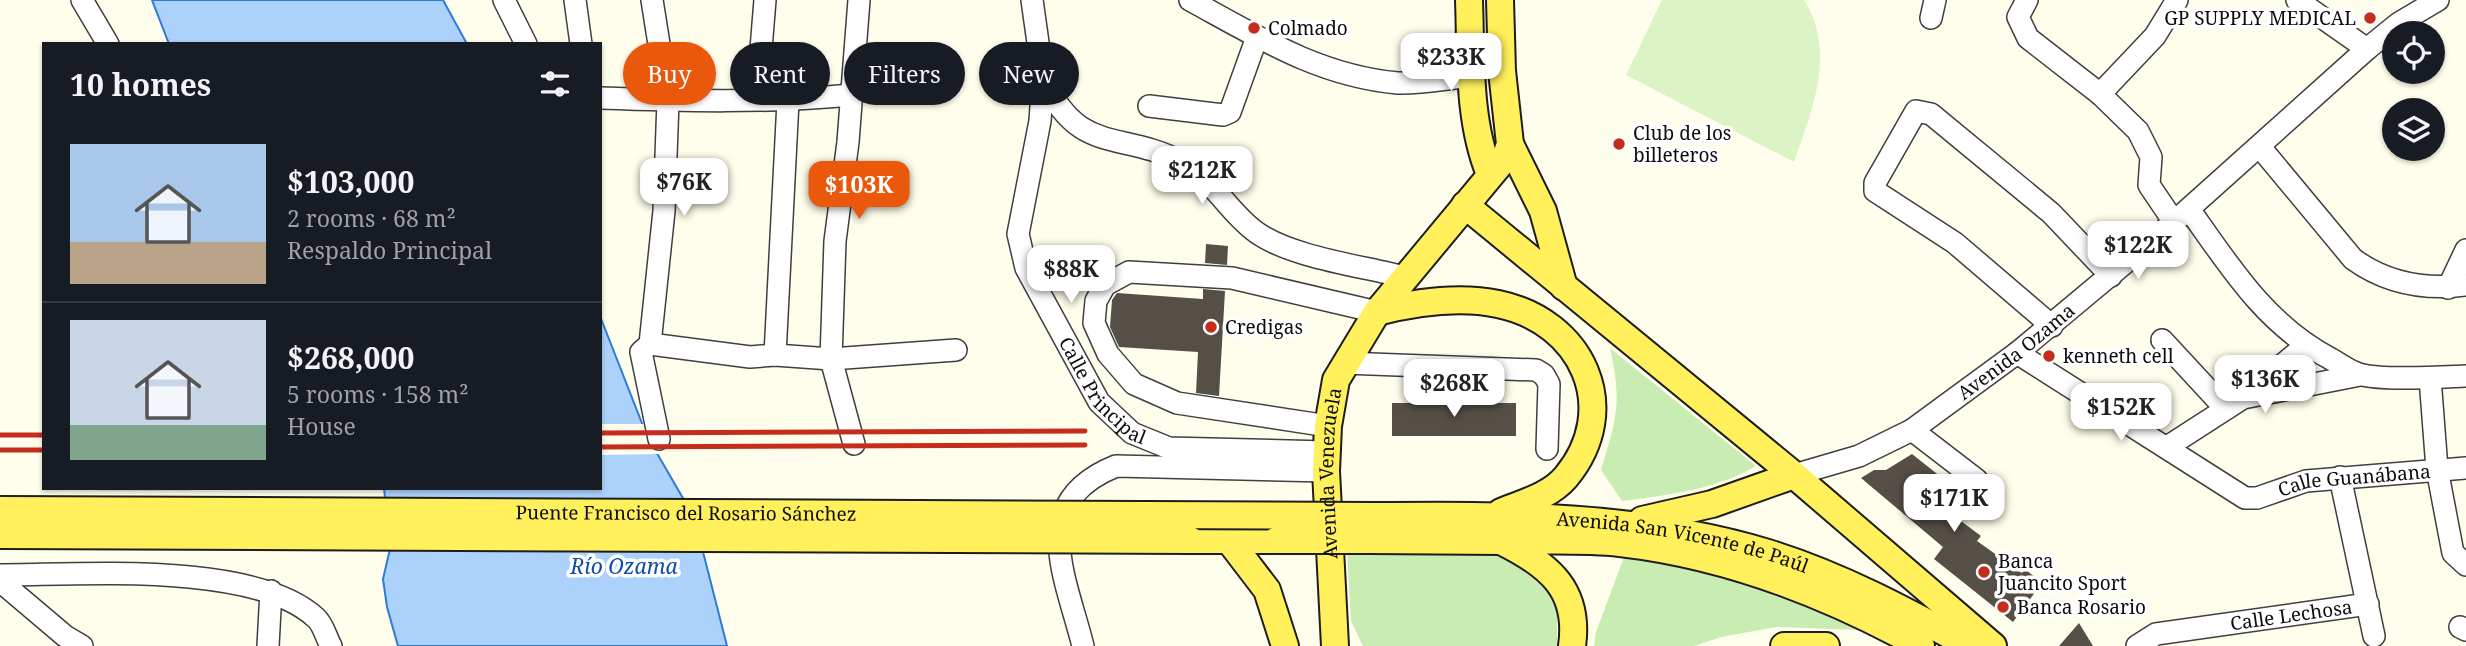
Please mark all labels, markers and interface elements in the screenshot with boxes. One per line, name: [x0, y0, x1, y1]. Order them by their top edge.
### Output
place label: GP SUPPLY MEDICAL: [2164, 5, 2356, 31]
marker: GP SUPPLY MEDICAL: [2362, 10, 2378, 26]
place label: Colmado: [1268, 15, 1348, 41]
marker: Colmado: [1246, 20, 1262, 36]
map controls: [2382, 21, 2445, 161]
button: locate: [2382, 21, 2445, 84]
pin: $233K: [1402, 34, 1500, 93]
text: $233K: [1417, 40, 1485, 72]
chip: Buy: [623, 42, 716, 105]
chip: Rent: [730, 42, 830, 105]
chip: Filters: [844, 42, 965, 105]
chip: New: [979, 42, 1079, 105]
text: 10 homes: [70, 64, 211, 105]
icon: filters: [536, 65, 574, 103]
button: layers: [2382, 98, 2445, 161]
place label: Club de los billeteros: [1633, 120, 1731, 168]
marker: Club de los billeteros: [1611, 136, 1627, 152]
pin: $212K: [1153, 146, 1251, 206]
text: $212K: [1168, 153, 1236, 185]
pin: $76K: [643, 158, 725, 218]
text: $103,000: [287, 161, 414, 202]
pin: $103K: [810, 162, 908, 221]
text: $76K: [656, 165, 712, 197]
text: $103K: [825, 168, 893, 200]
icon: home: [126, 172, 210, 256]
text: 2 rooms · 68 m²: [287, 202, 456, 234]
pin: $122K: [2089, 222, 2187, 281]
text: $122K: [2104, 228, 2172, 260]
text: Respaldo Principal: [287, 234, 492, 266]
pin: $88K: [1030, 246, 1112, 305]
text: $88K: [1043, 252, 1099, 284]
street label: Avenida Ozama: [1952, 297, 2080, 406]
place label: Credigas: [1225, 314, 1303, 340]
marker: Credigas: [1203, 319, 1219, 335]
street label: Calle Principal: [1053, 332, 1150, 450]
text: $268,000: [287, 337, 414, 378]
place label: kenneth cell: [2063, 343, 2174, 369]
icon: home: [126, 348, 210, 432]
marker: kenneth cell: [2041, 348, 2057, 364]
pin: $136K: [2216, 356, 2314, 415]
pin: $268K: [1405, 360, 1503, 419]
text: $136K: [2231, 362, 2299, 394]
text: $268K: [1420, 366, 1488, 398]
text: 5 rooms · 158 m²: [287, 378, 469, 410]
pin: $152K: [2072, 384, 2170, 443]
street label: Avenida Venezuela: [1313, 386, 1347, 560]
text: $152K: [2087, 390, 2155, 422]
text: House: [287, 410, 356, 442]
street label: Calle Guanábana: [2274, 458, 2432, 503]
pin: $171K: [1905, 475, 2003, 534]
text: $171K: [1920, 481, 1988, 513]
street label: Puente Francisco del Rosario Sánchez: [515, 499, 857, 527]
street label: Avenida San Vicente de Paúl: [1556, 506, 1812, 579]
place label: Banca Juancito Sport: [1997, 548, 2127, 596]
water label: Río Ozama: [569, 552, 678, 580]
marker: Banca Juancito Sport: [1976, 564, 1992, 580]
street label: Calle Lechosa: [2228, 593, 2354, 636]
place label: Banca Rosario: [2017, 594, 2146, 620]
marker: Banca Rosario: [1995, 599, 2011, 615]

